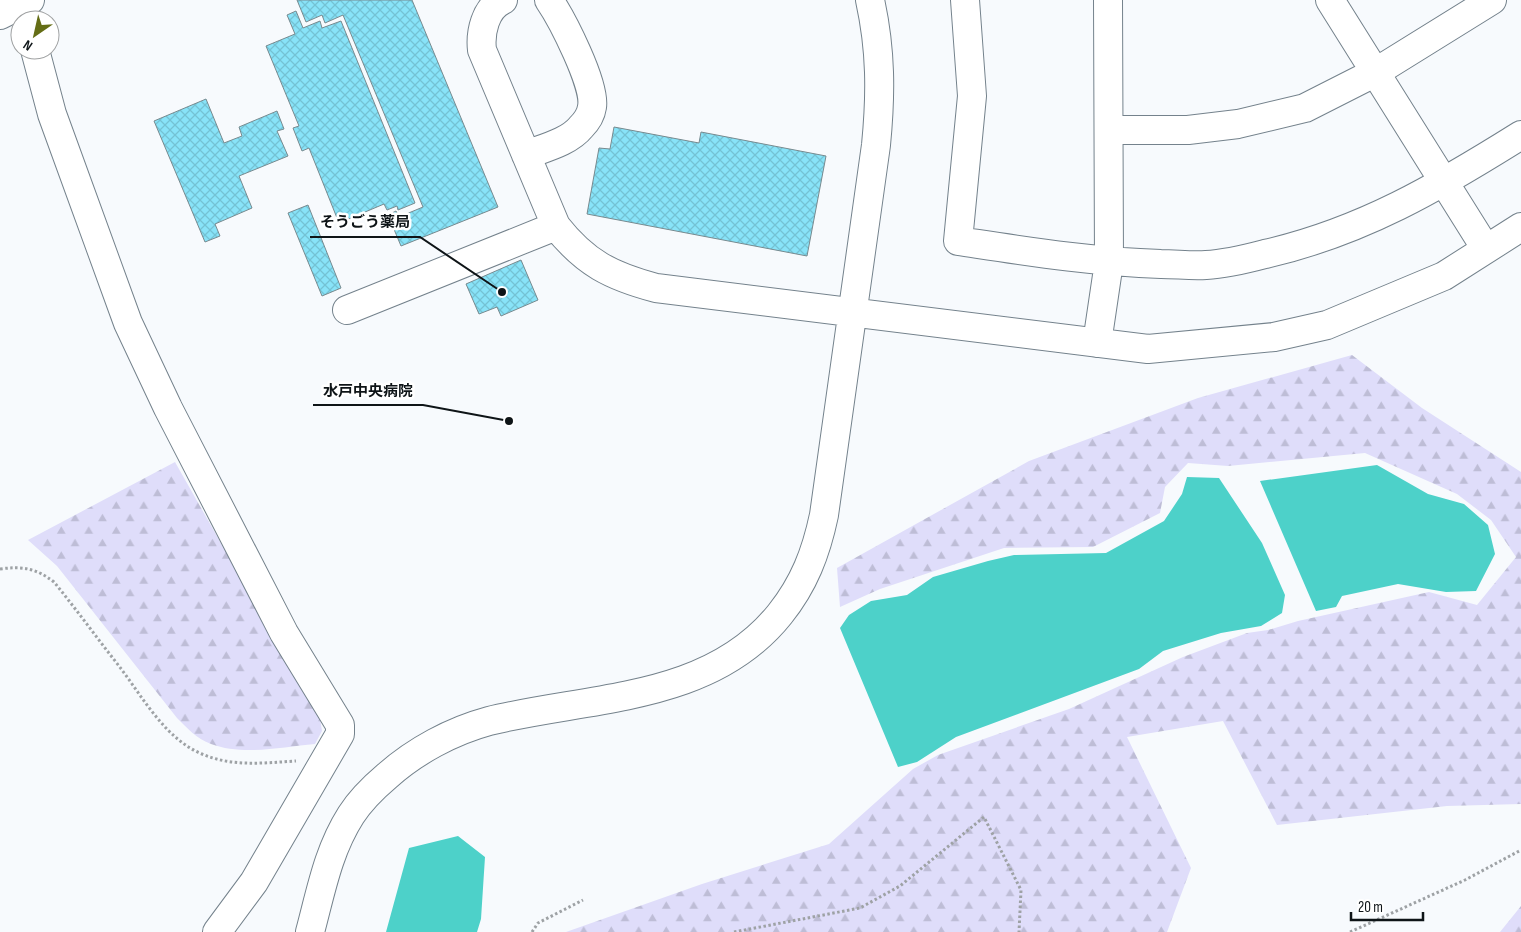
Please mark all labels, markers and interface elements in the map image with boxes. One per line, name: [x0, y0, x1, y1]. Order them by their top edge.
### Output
north arrow: [10, 10, 60, 60]
text: N: [20, 36, 36, 55]
callout: そうごう薬局: [310, 207, 420, 237]
text: そうごう薬局: [320, 213, 410, 232]
callout: 水戸中央病院: [313, 375, 423, 405]
text: 水戸中央病院: [323, 382, 413, 401]
scale bar: [1351, 890, 1424, 922]
text: 20 m: [1358, 898, 1383, 917]

